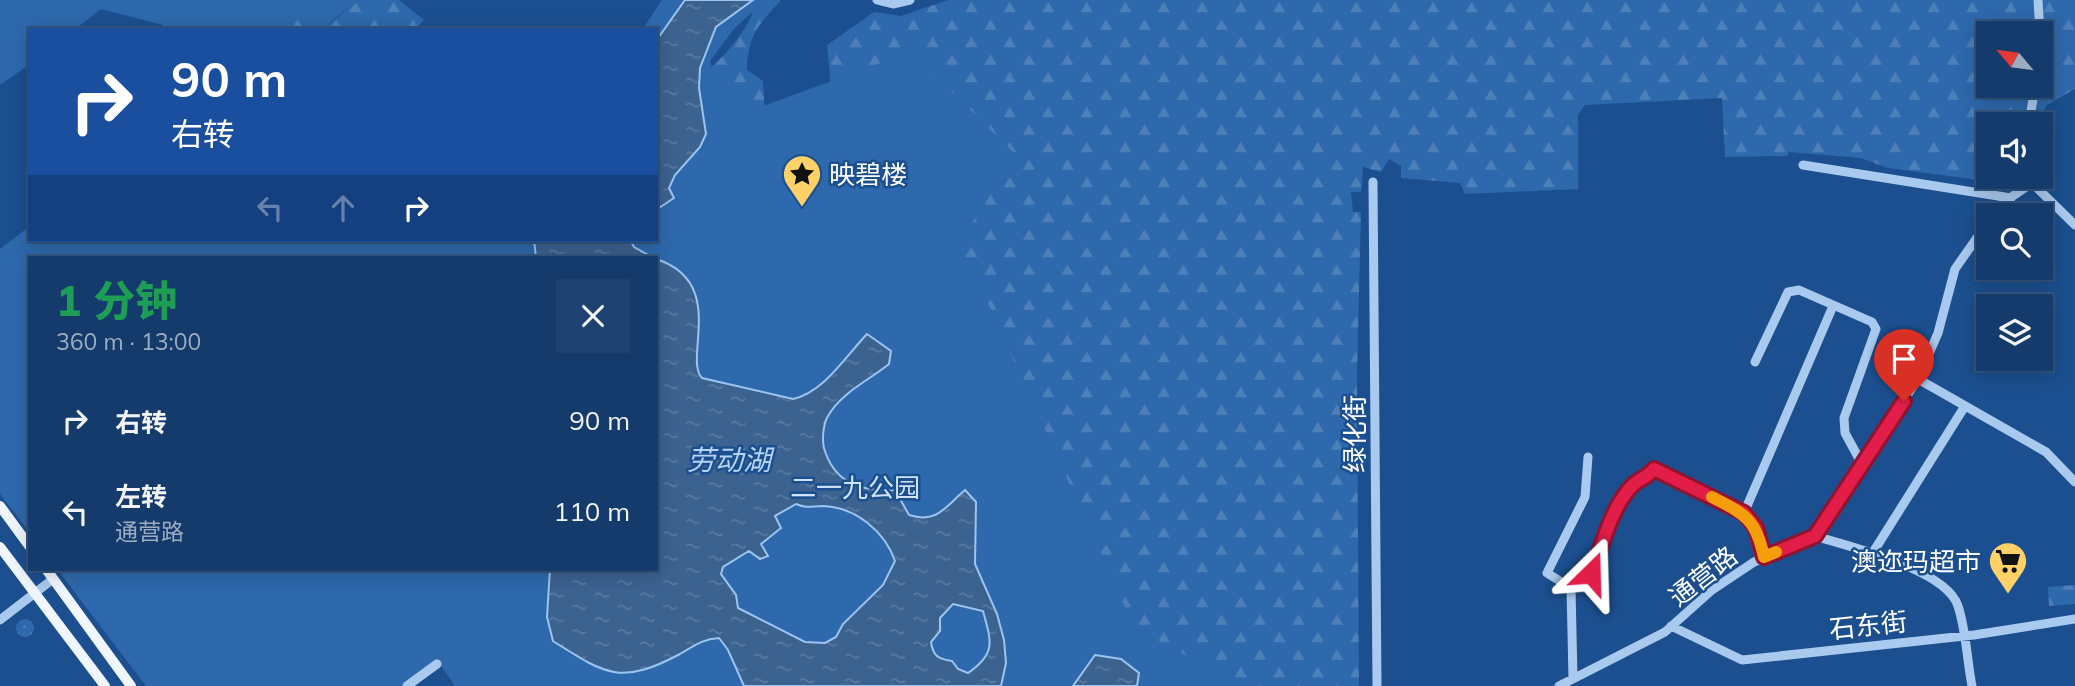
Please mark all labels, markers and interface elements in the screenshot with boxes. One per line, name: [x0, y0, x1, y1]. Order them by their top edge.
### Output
north arrow: [1976, 21, 2053, 98]
map controls: [1976, 21, 2053, 371]
text: 90 m: [171, 48, 287, 109]
icon: right: [56, 56, 147, 147]
button: sound: [1976, 112, 2053, 189]
text: 右转: [171, 114, 235, 154]
place icon: 映碧楼: [781, 153, 823, 208]
place label: 映碧楼: [829, 158, 907, 191]
icon: left: [251, 189, 289, 227]
icon: ahead: [324, 189, 362, 227]
icon: right: [397, 189, 435, 227]
button: search: [1976, 203, 2053, 280]
text: 1 分钟: [56, 274, 177, 327]
button: close: [556, 279, 630, 353]
button: layers: [1976, 294, 2053, 371]
text: 360 m · 13:00: [56, 327, 201, 356]
pin: [1874, 329, 1934, 401]
icon: arrive: [1885, 340, 1923, 378]
street label: 绿化街: [1338, 395, 1371, 473]
icon: right: [56, 402, 94, 440]
text: 90 m: [569, 404, 630, 437]
text: 右转: [115, 406, 167, 439]
water label: 劳动湖: [687, 442, 775, 477]
park label: 二一九公园: [790, 471, 920, 504]
text: 左转: [115, 480, 167, 513]
icon: left: [56, 493, 94, 531]
text: 110 m: [554, 495, 630, 528]
text: 通营路: [115, 517, 184, 546]
position arrow: [1554, 536, 1628, 610]
street label: 通营路: [1662, 539, 1744, 613]
supermarket icon: 澳迩玛超市: [1987, 540, 2029, 595]
place label: 澳迩玛超市: [1851, 545, 1981, 578]
street label: 石东街: [1827, 605, 1909, 645]

